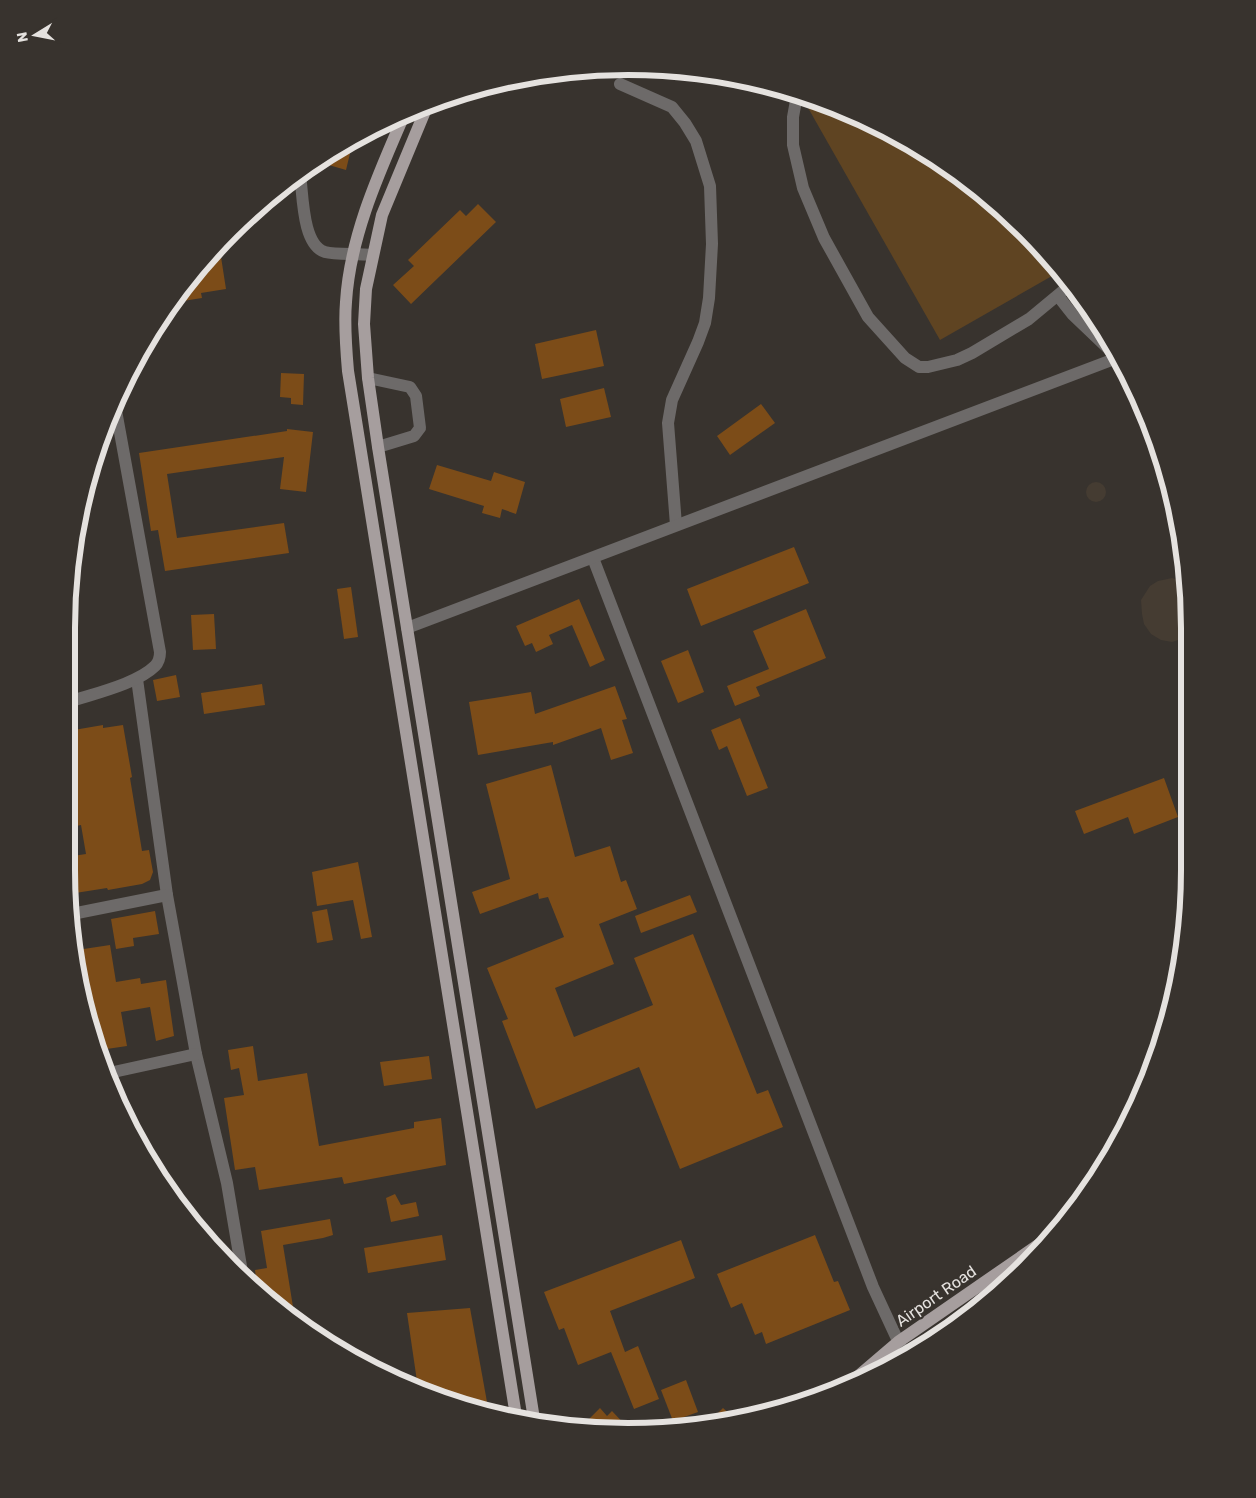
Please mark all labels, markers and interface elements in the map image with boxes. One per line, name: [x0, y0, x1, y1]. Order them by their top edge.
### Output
north arrow: [10, 10, 60, 60]
text: N: [13, 31, 32, 44]
street label: Airport Road: [892, 1261, 980, 1331]

